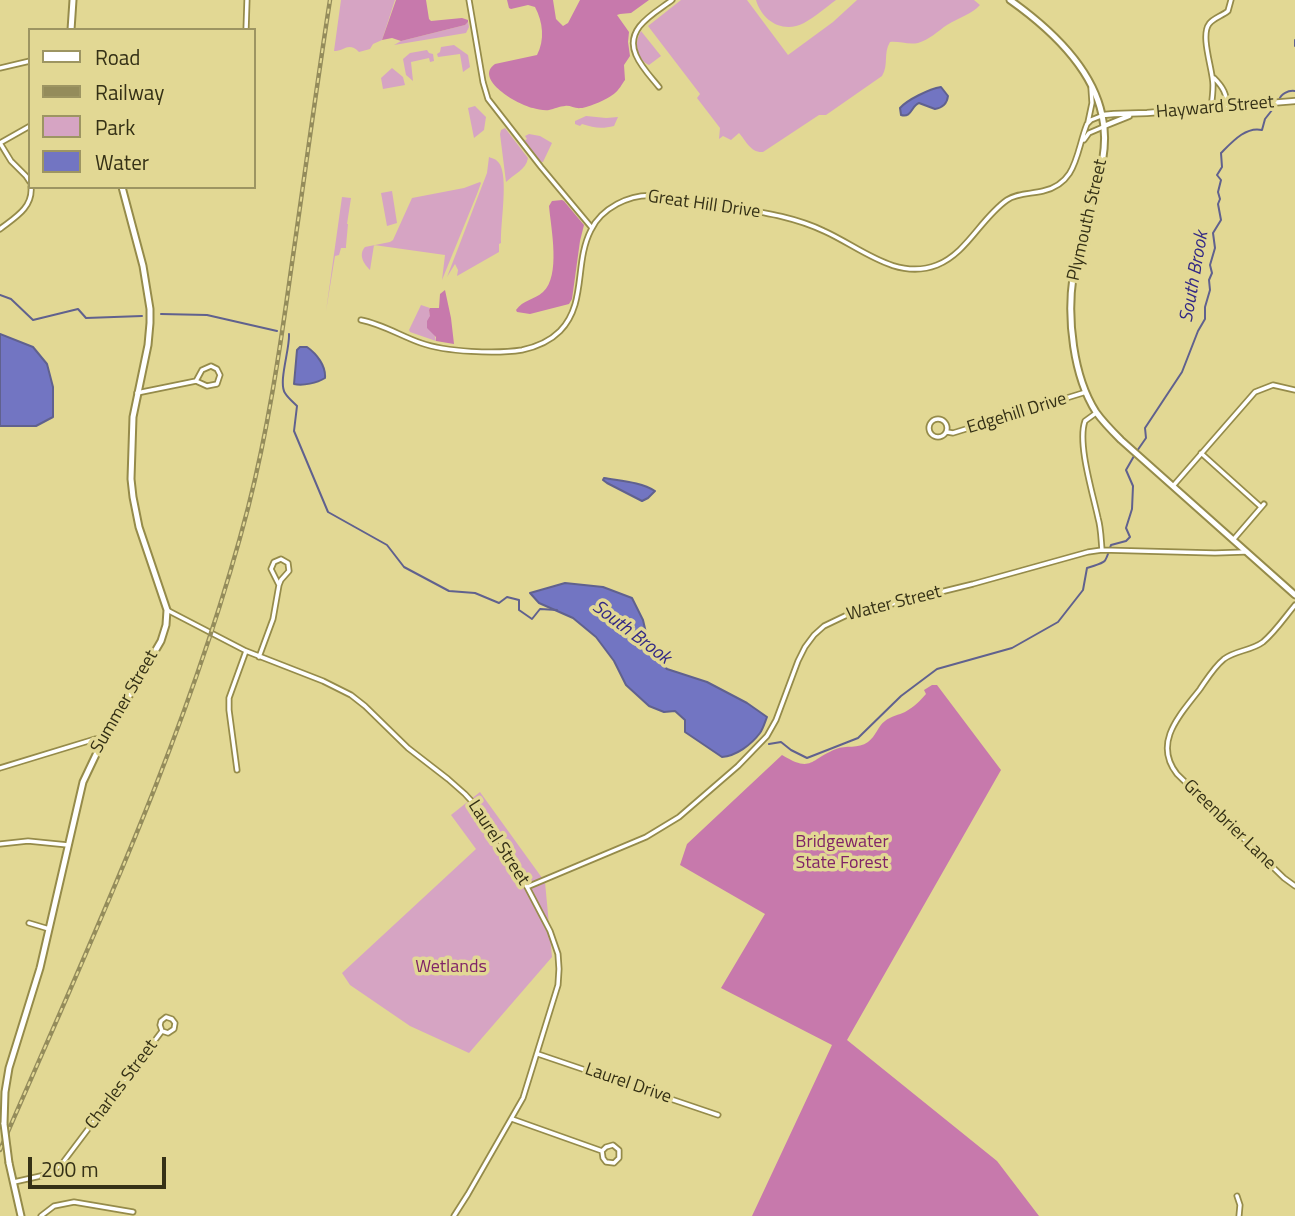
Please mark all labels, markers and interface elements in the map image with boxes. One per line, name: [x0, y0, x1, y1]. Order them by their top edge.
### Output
legend: [28, 28, 256, 189]
text: Road: [95, 41, 140, 73]
text: Railway: [95, 76, 164, 108]
street label: Hayward Street: [1155, 92, 1275, 124]
text: Park: [95, 111, 135, 143]
text: Water: [95, 146, 149, 178]
street label: Plymouth Street: [1064, 157, 1112, 283]
street label: Great Hill Drive: [646, 186, 762, 224]
water label: South Brook: [1176, 230, 1214, 324]
street label: Edgehill Drive: [965, 389, 1069, 439]
street label: Water Street: [844, 582, 944, 626]
water label: South Brook: [587, 596, 675, 670]
street label: Summer Street: [87, 647, 163, 757]
street label: Greenbrier Lane: [1178, 775, 1280, 875]
street label: Laurel Street: [463, 797, 533, 889]
park label: Bridgewater State Forest: [795, 832, 889, 874]
park label: Wetlands: [415, 957, 487, 979]
street label: Charles Street: [81, 1036, 163, 1134]
street label: Laurel Drive: [582, 1059, 674, 1109]
scale bar: [32, 1142, 170, 1186]
text: 200 m: [41, 1153, 98, 1185]

